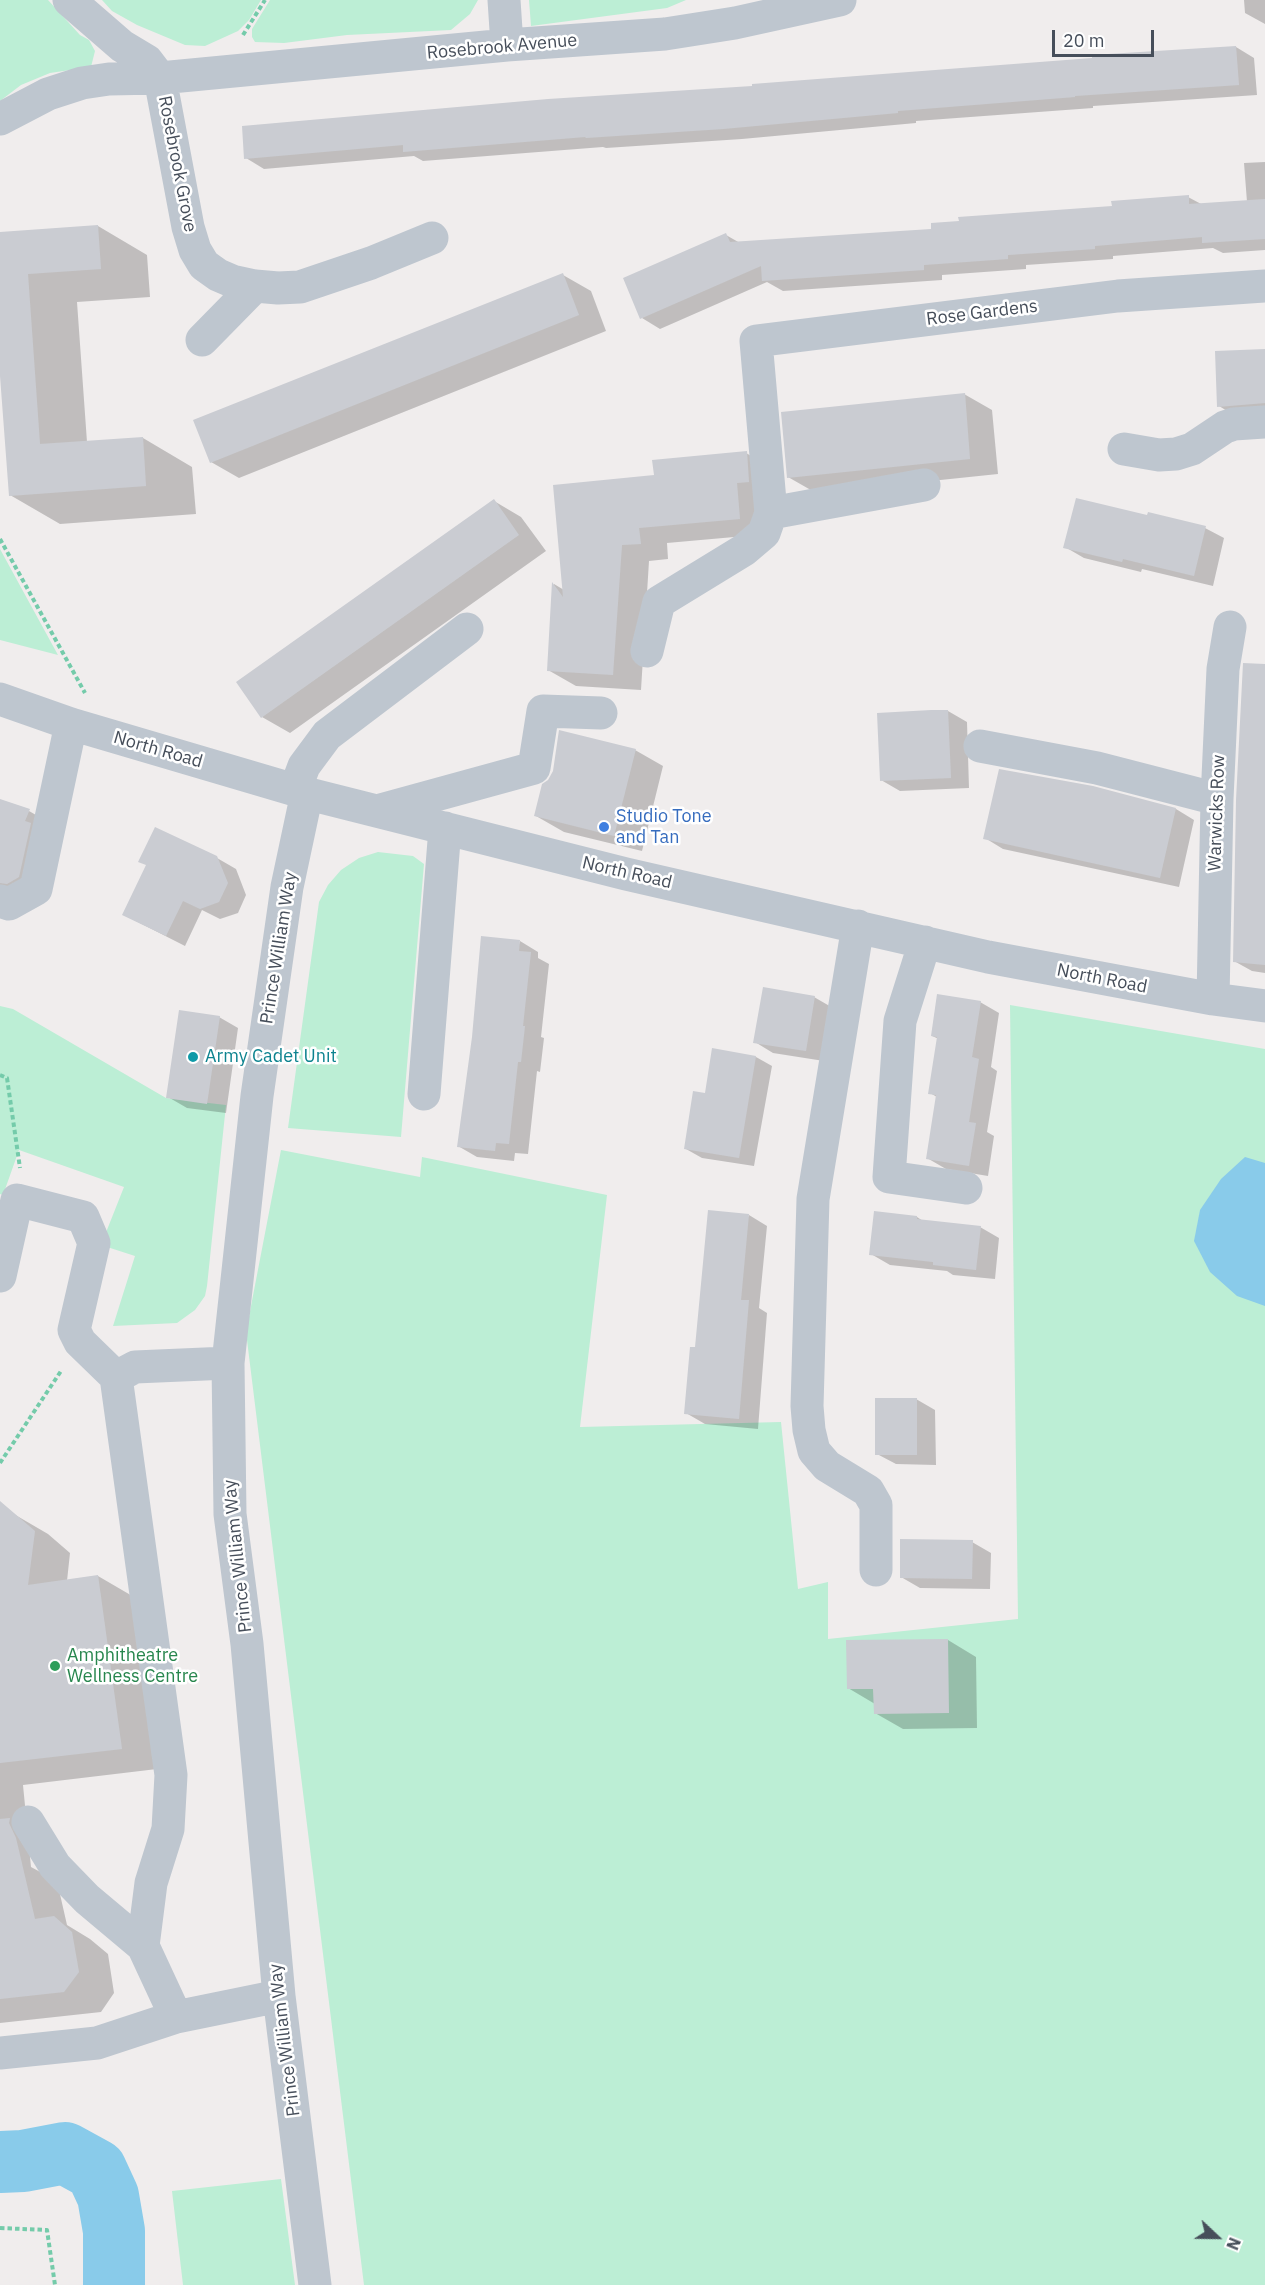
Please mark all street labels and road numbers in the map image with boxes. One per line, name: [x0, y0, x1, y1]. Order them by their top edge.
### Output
street label: Rosebrook Avenue: [426, 30, 578, 64]
street label: Rosebrook Grove: [153, 94, 201, 234]
street label: Rose Gardens: [925, 295, 1039, 331]
street label: North Road: [111, 727, 205, 773]
street label: Warwicks Row: [1204, 754, 1230, 872]
street label: North Road: [580, 852, 674, 894]
street label: Prince William Way: [256, 870, 302, 1026]
street label: North Road: [1055, 960, 1149, 998]
street label: Prince William Way: [219, 1478, 257, 1634]
street label: Prince William Way: [265, 1962, 305, 2118]

